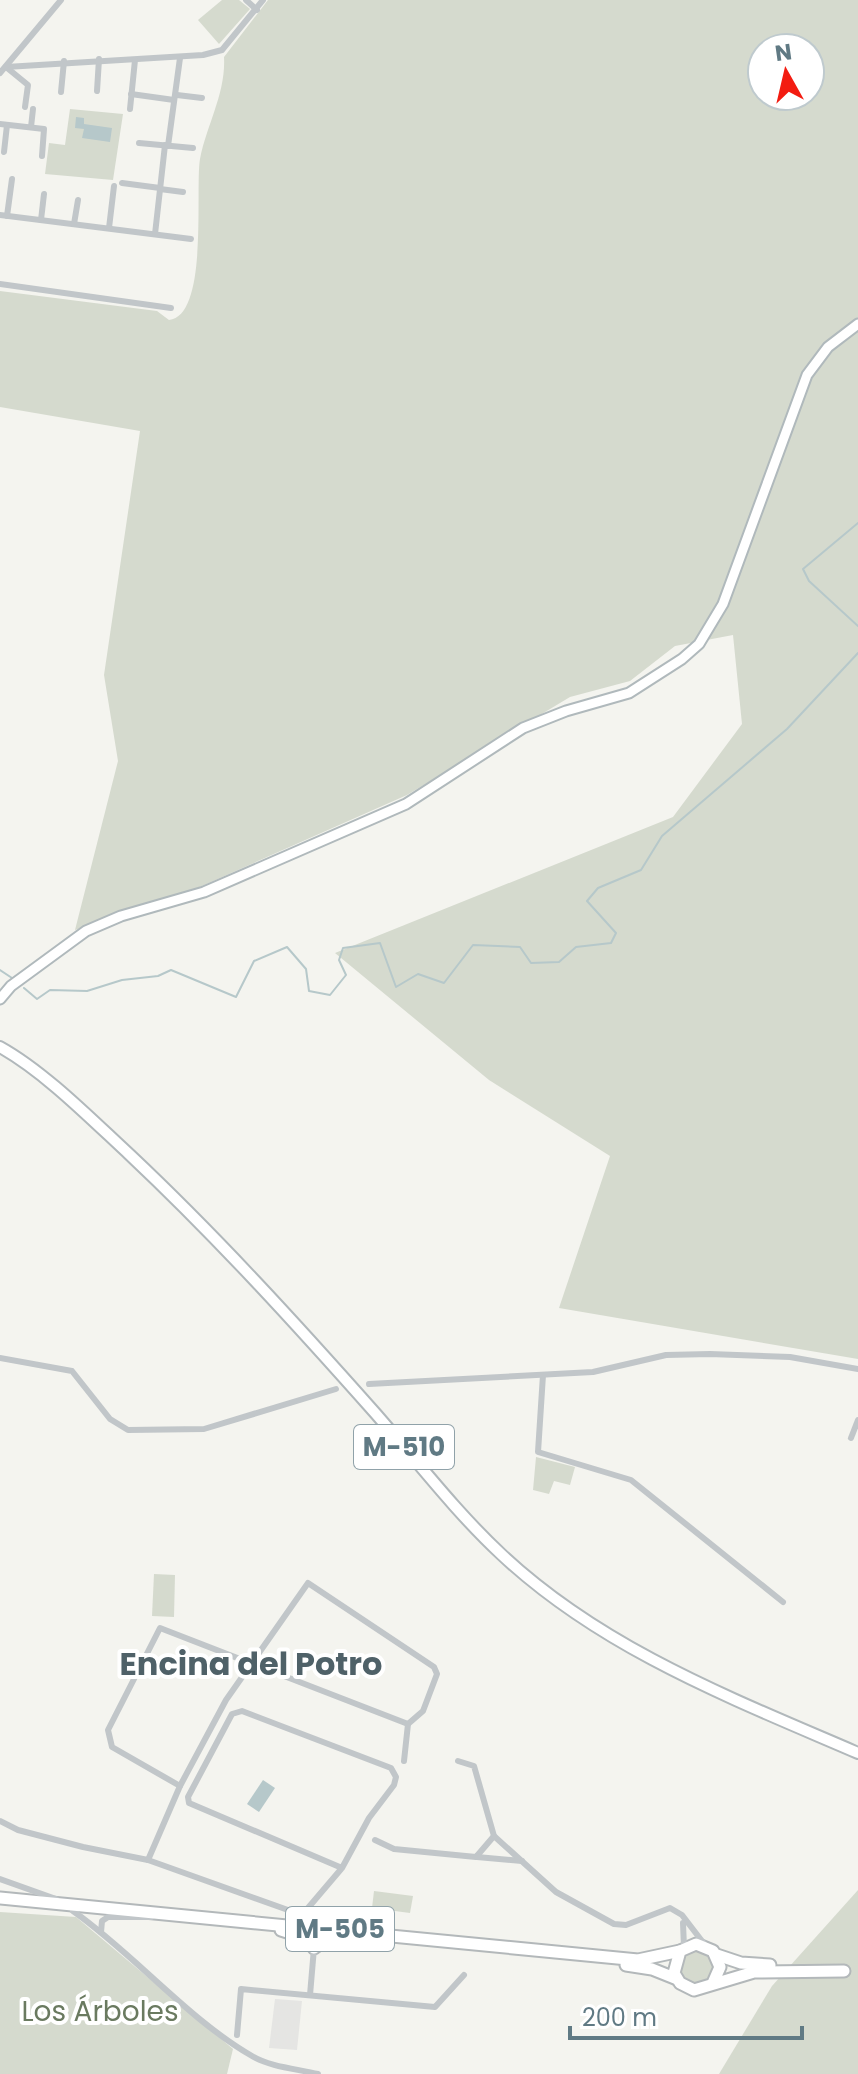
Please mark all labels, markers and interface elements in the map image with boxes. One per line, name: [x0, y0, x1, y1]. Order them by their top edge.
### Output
north arrow: [746, 32, 826, 112]
text: N: [773, 36, 794, 69]
road number: M-510: [354, 1425, 454, 1469]
district label: Encina del Potro: [120, 1641, 382, 1686]
road number: M-505: [286, 1907, 394, 1951]
scale bar: [570, 1990, 802, 2040]
park label: Los Árboles: [21, 1992, 179, 2031]
text: 200 m: [582, 2001, 657, 2034]

